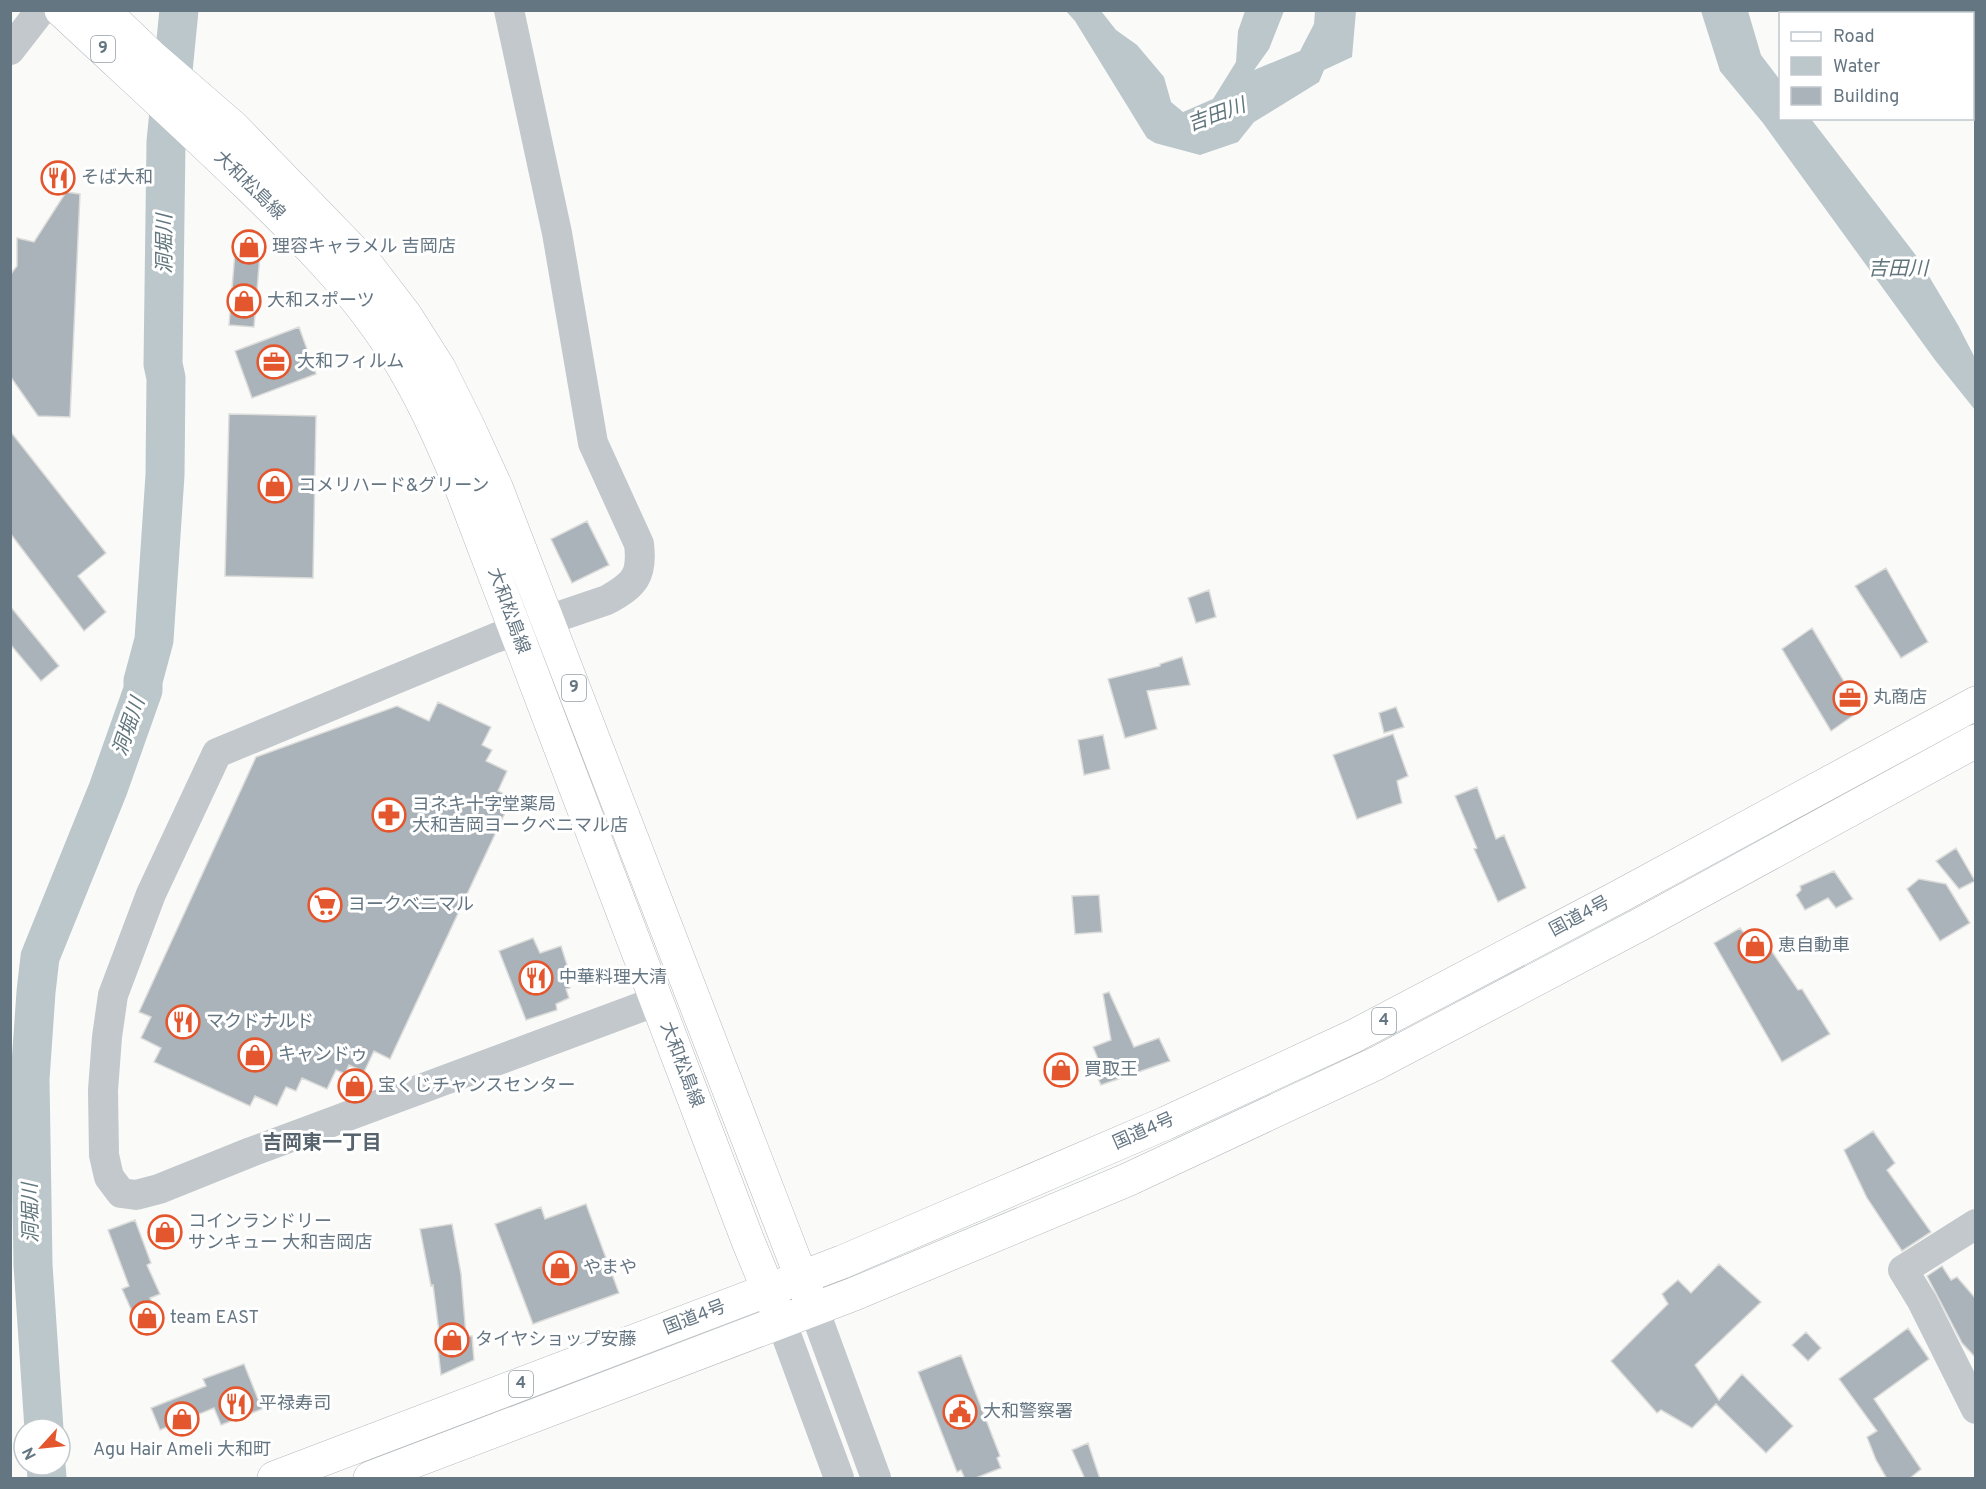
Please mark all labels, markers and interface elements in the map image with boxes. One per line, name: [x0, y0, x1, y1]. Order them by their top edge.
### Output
legend: [1779, 12, 1974, 120]
text: Road: [1833, 26, 1875, 49]
road number: 9: [91, 36, 115, 62]
text: Water: [1833, 56, 1880, 79]
text: Building: [1833, 86, 1899, 109]
water label: 吉田川: [1184, 93, 1252, 138]
street label: 大和松島線: [209, 146, 289, 226]
restaurant icon: そば大和: [40, 160, 76, 196]
place label: そば大和: [81, 167, 153, 190]
water label: 洞堀川: [153, 212, 179, 274]
shop icon: 理容キャラメル 吉岡店: [231, 229, 267, 265]
place label: 理容キャラメル 吉岡店: [272, 236, 456, 259]
water label: 吉田川: [1868, 257, 1930, 283]
shop icon: 大和スポーツ: [226, 283, 262, 319]
place label: 大和スポーツ: [267, 290, 375, 313]
office icon: 大和フィルム: [256, 344, 292, 380]
place label: 大和フィルム: [297, 351, 404, 374]
shop icon: コメリハード&グリーン: [257, 468, 293, 504]
place label: コメリハード&グリーン: [298, 475, 489, 498]
street label: 大和松島線: [482, 565, 534, 657]
road number: 9: [562, 675, 586, 701]
office icon: 丸商店: [1832, 680, 1868, 716]
place label: 丸商店: [1873, 687, 1927, 710]
water label: 洞堀川: [108, 693, 153, 760]
place label: ヨネキ十字堂薬局 大和吉岡ヨークベニマル店: [412, 794, 628, 838]
pharmacy icon: ヨネキ十字堂薬局 大和吉岡ヨークベニマル店: [371, 797, 407, 833]
supermarket icon: ヨークベニマル: [307, 887, 343, 923]
street label: 国道4号: [1546, 892, 1614, 942]
place label: ヨークベニマル: [348, 894, 474, 917]
shop icon: 恵自動車: [1737, 928, 1773, 964]
place label: 恵自動車: [1778, 935, 1850, 958]
restaurant icon: 中華料理大清: [518, 960, 554, 996]
place label: 中華料理大清: [559, 967, 667, 990]
restaurant icon: マクドナルド: [165, 1004, 201, 1040]
road number: 4: [1372, 1008, 1396, 1034]
place label: マクドナルド: [206, 1011, 314, 1034]
street label: 大和松島線: [654, 1019, 708, 1111]
shop icon: キャンドゥ: [237, 1037, 273, 1073]
place label: キャンドゥ: [278, 1044, 368, 1067]
shop icon: 買取王: [1043, 1052, 1079, 1088]
place label: 買取王: [1084, 1059, 1138, 1082]
shop icon: 宝くじチャンスセンター: [337, 1068, 373, 1104]
place label: 宝くじチャンスセンター: [378, 1075, 575, 1098]
street label: 国道4号: [1110, 1108, 1178, 1156]
district label: 吉岡東一丁目: [262, 1131, 382, 1157]
water label: 洞堀川: [18, 1181, 46, 1243]
place label: コインランドリー サンキュー 大和吉岡店: [188, 1211, 372, 1255]
shop icon: コインランドリー サンキュー 大和吉岡店: [147, 1214, 183, 1250]
shop icon: やまや: [542, 1250, 578, 1286]
place label: やまや: [583, 1257, 637, 1280]
street label: 国道4号: [660, 1296, 730, 1340]
shop icon: team EAST: [129, 1300, 165, 1336]
place label: team EAST: [170, 1307, 259, 1330]
shop icon: タイヤショップ安藤: [434, 1322, 470, 1358]
place label: タイヤショップ安藤: [475, 1329, 636, 1352]
road number: 4: [509, 1371, 533, 1397]
restaurant icon: 平禄寿司: [218, 1386, 254, 1422]
place label: 平禄寿司: [259, 1393, 331, 1416]
public building icon: 大和警察署: [942, 1394, 978, 1430]
shop icon: Agu Hair Ameli 大和町: [164, 1401, 200, 1437]
place label: 大和警察署: [983, 1401, 1073, 1424]
north arrow: [12, 1417, 72, 1477]
place label: Agu Hair Ameli 大和町: [93, 1439, 271, 1462]
text: N: [19, 1443, 42, 1463]

